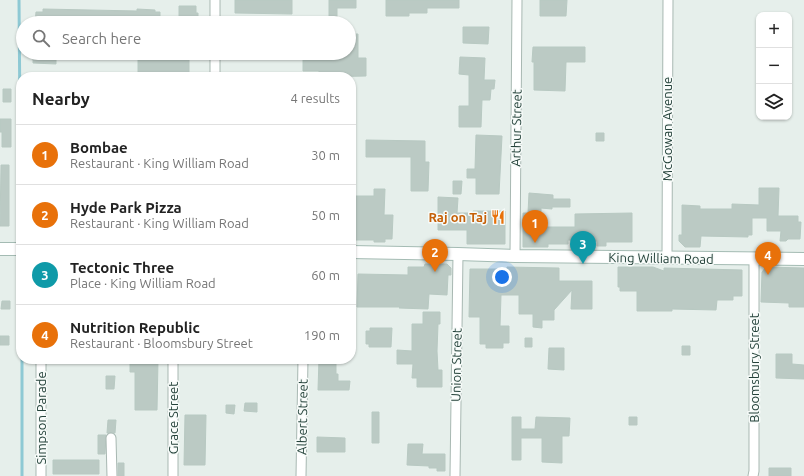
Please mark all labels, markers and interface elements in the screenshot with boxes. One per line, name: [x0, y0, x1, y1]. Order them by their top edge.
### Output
map controls: [756, 12, 792, 120]
button: +: [756, 12, 792, 48]
search box: [16, 16, 356, 60]
icon: search: [30, 27, 52, 49]
text: Search here: [62, 30, 141, 47]
button: −: [756, 48, 792, 84]
street label: McGowan Avenue: [660, 77, 674, 181]
button: layers: [756, 84, 792, 120]
text: Nearby: [32, 89, 90, 108]
street label: Arthur Street: [508, 89, 524, 167]
text: 4 results: [290, 91, 340, 105]
text: Bombae: [70, 139, 128, 156]
text: 1: [41, 148, 49, 162]
text: 30 m: [311, 148, 340, 162]
text: Restaurant · King William Road: [70, 156, 249, 170]
text: Hyde Park Pizza: [70, 199, 182, 216]
text: 2: [41, 208, 49, 222]
text: 50 m: [311, 208, 340, 222]
restaurant icon: Raj on Taj: [490, 209, 506, 225]
place label: Raj on Taj: [428, 210, 487, 224]
pin: 1: [522, 210, 548, 243]
text: Restaurant · King William Road: [70, 216, 249, 230]
pin: 3: [570, 231, 596, 264]
pin: 2: [422, 239, 448, 272]
pin: 4: [755, 242, 781, 275]
street label: King William Road: [608, 250, 714, 266]
text: Tectonic Three: [70, 259, 174, 276]
your location: [492, 267, 512, 287]
text: 3: [41, 268, 49, 282]
text: 60 m: [311, 268, 340, 282]
text: Place · King William Road: [70, 276, 216, 290]
street label: Bloomsbury Street: [747, 313, 761, 423]
text: Nutrition Republic: [70, 319, 200, 336]
text: 4: [41, 328, 49, 342]
text: 190 m: [304, 328, 340, 342]
street label: Union Street: [448, 328, 464, 402]
text: Restaurant · Bloomsbury Street: [70, 336, 253, 350]
street label: Simpson Parade: [34, 371, 48, 465]
street label: Albert Street: [294, 379, 310, 455]
street label: Grace Street: [166, 382, 180, 454]

